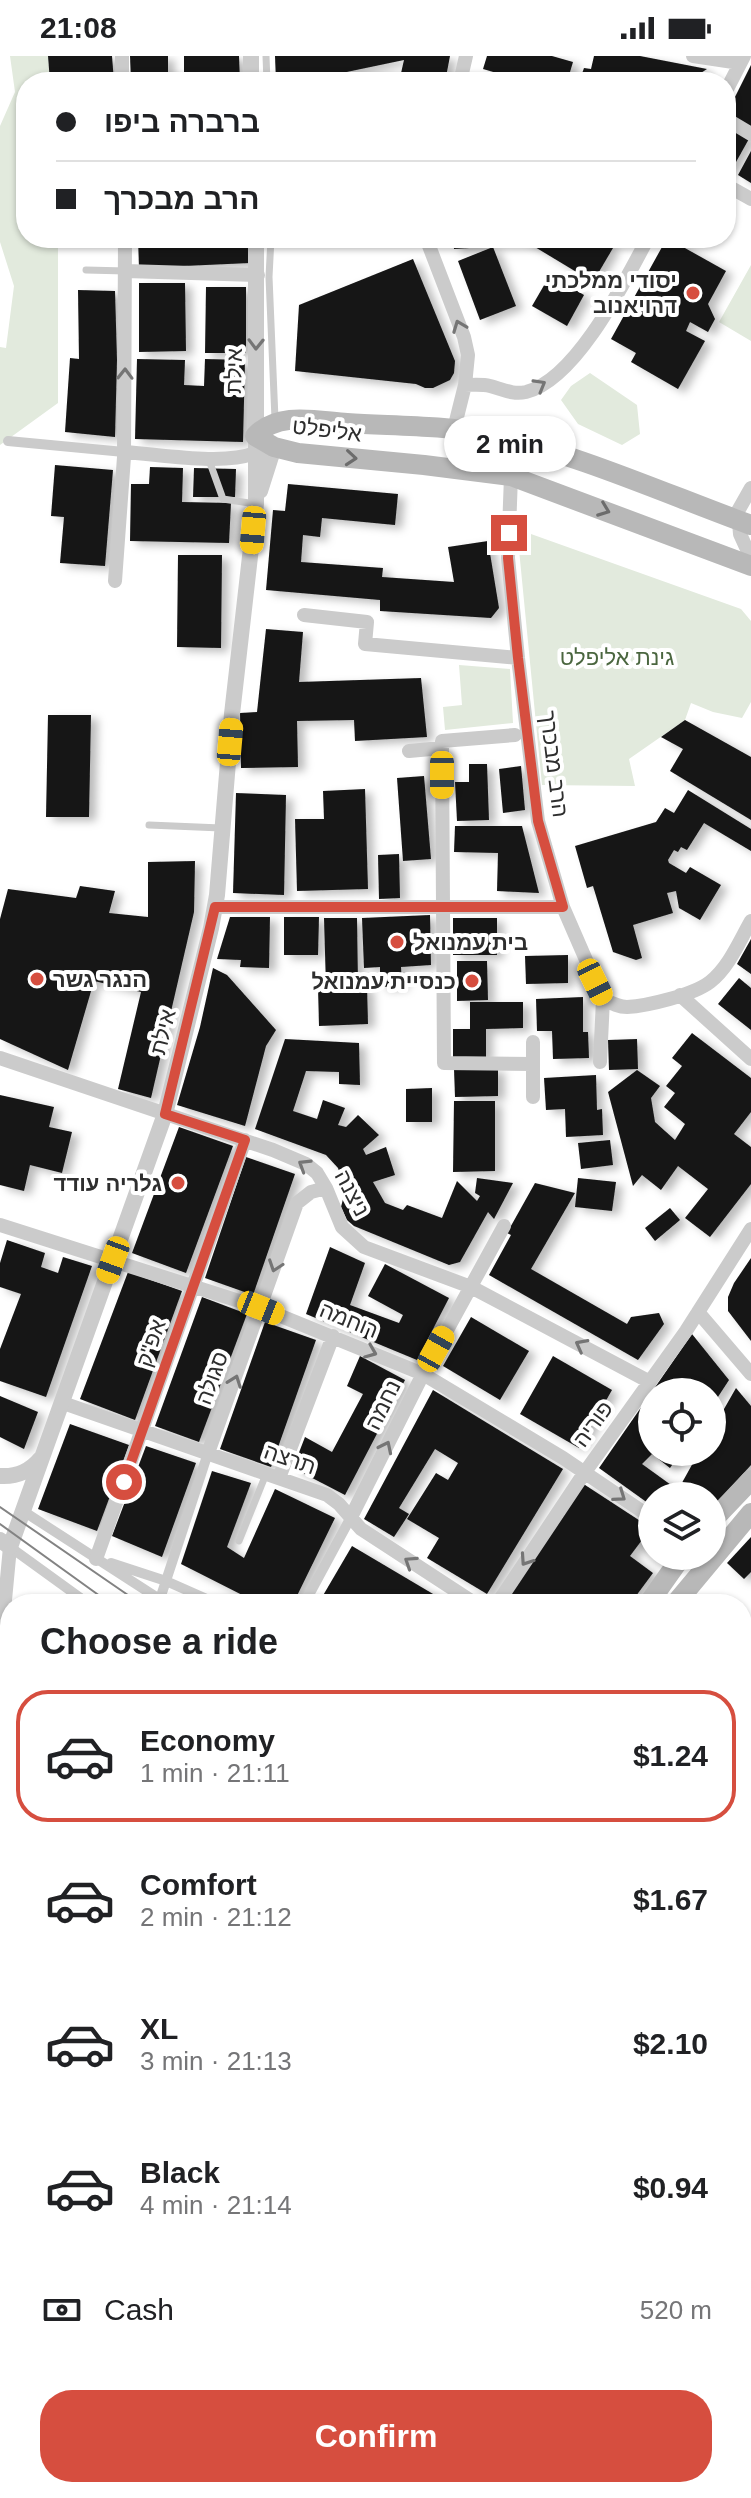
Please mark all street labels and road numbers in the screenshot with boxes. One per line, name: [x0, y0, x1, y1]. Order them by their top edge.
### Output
street label: אילת: [221, 348, 247, 394]
street label: אליפלט: [291, 413, 363, 447]
street label: הרב מבכרך: [535, 709, 573, 819]
street label: אילת: [145, 1007, 181, 1057]
street label: ניצנה: [330, 1166, 374, 1220]
street label: רוחמה: [316, 1297, 382, 1343]
street label: אפ"ק: [131, 1316, 171, 1370]
street label: סגולה: [191, 1348, 233, 1408]
street label: נחמה: [360, 1376, 406, 1434]
street label: פוריה: [568, 1396, 618, 1452]
street label: תרצה: [261, 1439, 319, 1479]

